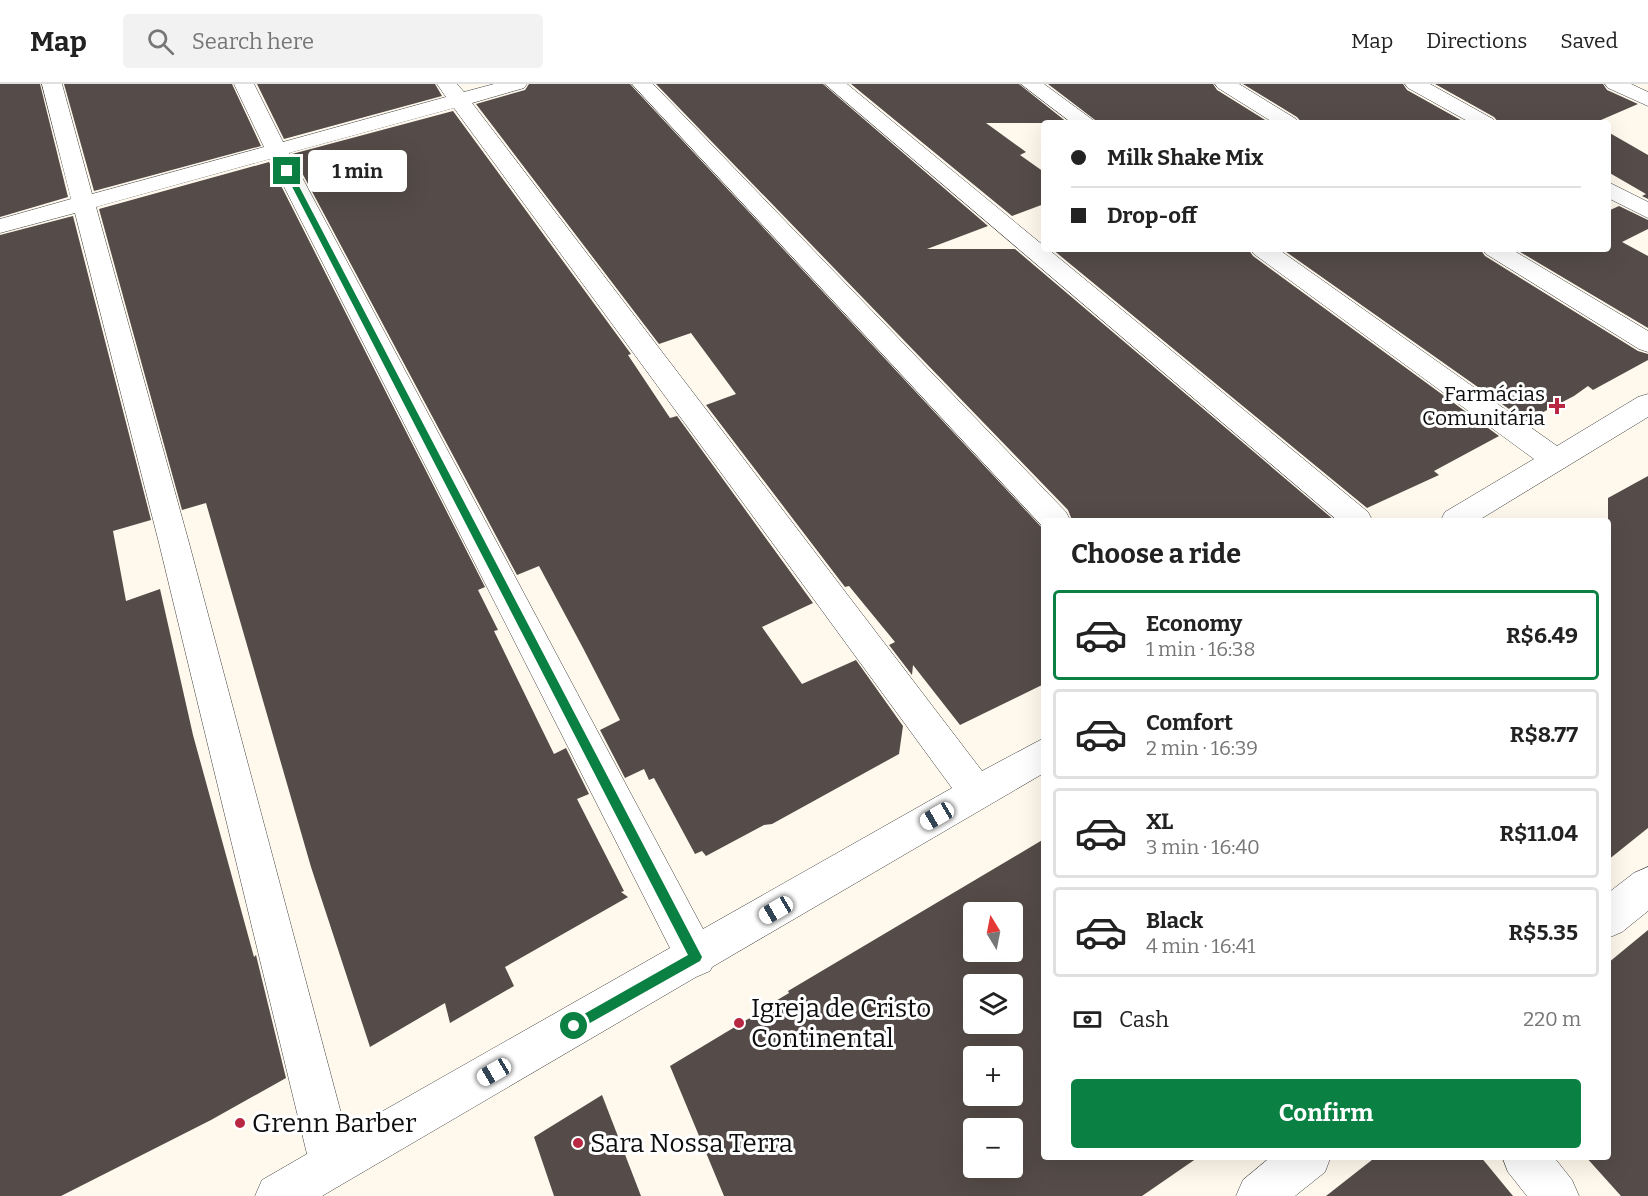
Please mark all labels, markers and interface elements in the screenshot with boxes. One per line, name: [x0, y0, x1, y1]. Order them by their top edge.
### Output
search box: [123, 14, 543, 68]
text: Map: [30, 25, 87, 58]
icon: search: [144, 25, 177, 58]
text: Search here: [192, 28, 314, 55]
text: Map: [1351, 28, 1393, 54]
text: Directions: [1426, 28, 1527, 54]
text: Saved: [1560, 28, 1618, 54]
text: Milk Shake Mix: [1107, 144, 1264, 171]
callout: 1 min: [308, 150, 407, 192]
route end: [273, 157, 300, 184]
text: 1 min: [332, 159, 383, 183]
text: Drop-off: [1107, 202, 1197, 229]
place label: Farmácias Comunitária: [1422, 381, 1545, 431]
marker: Farmácias Comunitária: [1550, 399, 1564, 413]
text: Choose a ride: [1071, 538, 1241, 570]
icon: car: [1074, 608, 1128, 662]
text: Economy: [1146, 610, 1242, 637]
text: R$6.49: [1506, 622, 1578, 649]
text: 1 min · 16:38: [1146, 637, 1256, 661]
icon: car: [1074, 707, 1128, 761]
text: Comfort: [1146, 709, 1233, 736]
text: R$8.77: [1510, 721, 1578, 748]
text: 2 min · 16:39: [1146, 736, 1258, 760]
car: [917, 799, 957, 833]
icon: car: [1074, 806, 1128, 860]
text: XL: [1146, 808, 1173, 835]
text: R$11.04: [1499, 820, 1578, 847]
text: 3 min · 16:40: [1146, 835, 1260, 859]
car: [756, 893, 796, 927]
north arrow: [963, 902, 1023, 962]
map controls: [963, 902, 1023, 1178]
icon: car: [1074, 905, 1128, 959]
text: Black: [1146, 907, 1203, 934]
text: R$5.35: [1508, 919, 1578, 946]
text: 4 min · 16:41: [1146, 934, 1255, 958]
button: layers: [963, 974, 1023, 1034]
place label: Igreja de Cristo Continental: [751, 993, 931, 1054]
icon: cash: [1071, 1003, 1104, 1036]
text: Cash: [1119, 1006, 1169, 1033]
text: 220 m: [1523, 1007, 1581, 1031]
route start: [560, 1012, 587, 1039]
marker: Igreja de Cristo Continental: [732, 1016, 746, 1030]
button: +: [963, 1046, 1023, 1106]
car: [474, 1055, 514, 1089]
button: Confirm: [1071, 1079, 1581, 1148]
place label: Grenn Barber: [252, 1108, 417, 1139]
marker: Grenn Barber: [233, 1116, 247, 1130]
button: −: [963, 1118, 1023, 1178]
place label: Sara Nossa Terra: [590, 1128, 793, 1159]
marker: Sara Nossa Terra: [571, 1136, 585, 1150]

